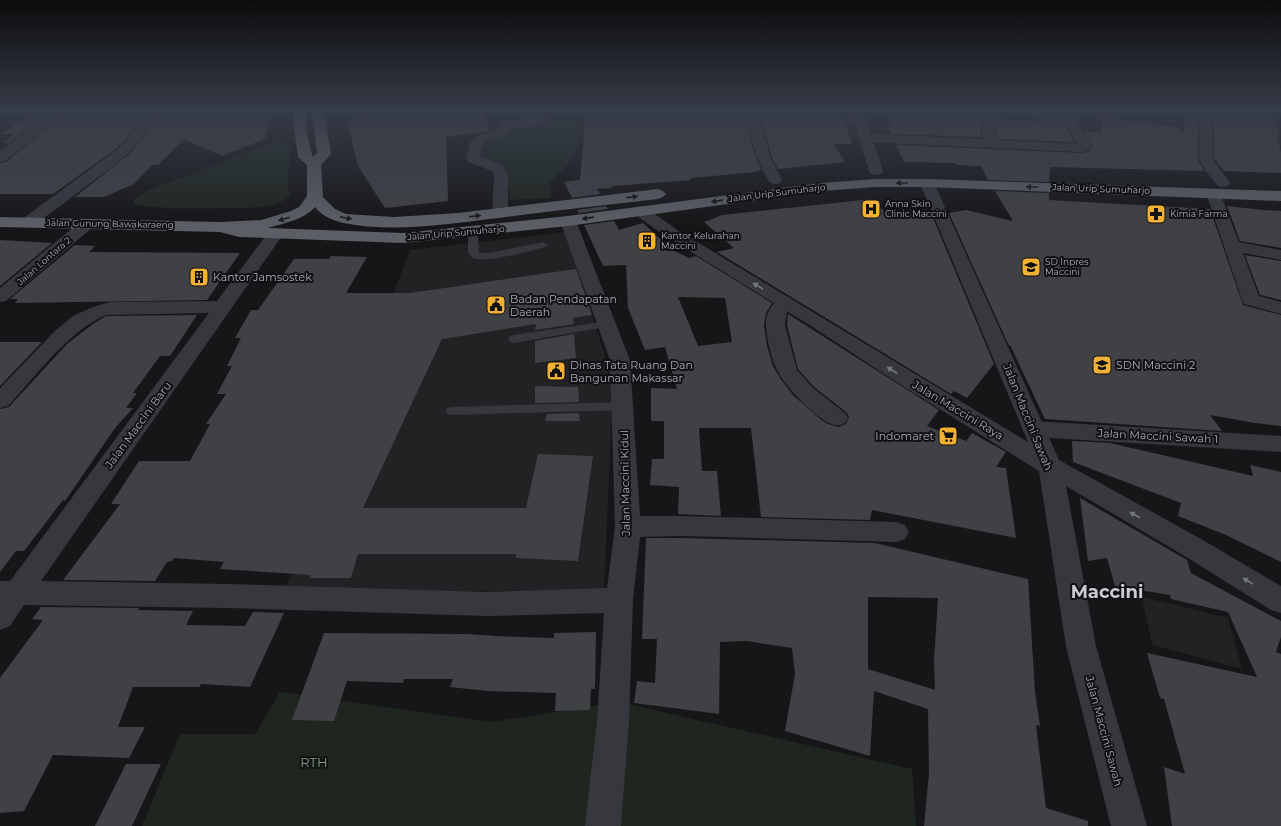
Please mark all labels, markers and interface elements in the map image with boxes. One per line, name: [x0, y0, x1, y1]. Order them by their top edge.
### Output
one-way arrow: [895, 180, 908, 186]
street label: Jalan Urip Sumuharjo: [727, 181, 827, 204]
street label: Jalan Urip Sumuharjo: [1051, 181, 1150, 196]
one-way arrow: [1025, 184, 1038, 190]
one-way arrow: [626, 194, 638, 200]
one-way arrow: [711, 198, 723, 204]
hospital icon: Anna Skin Clinic Maccini: [860, 198, 882, 220]
place label: Anna Skin Clinic Maccini: [885, 198, 947, 219]
pharmacy icon: Kimia Farma: [1145, 203, 1167, 225]
place label: Kimia Farma: [1170, 208, 1228, 219]
one-way arrow: [469, 212, 481, 219]
one-way arrow: [582, 215, 594, 221]
one-way arrow: [278, 216, 290, 222]
one-way arrow: [340, 216, 352, 222]
street label: Jalan Gunung Bawakaraeng: [45, 217, 174, 230]
street label: Jalan Urip Sumuharjo: [406, 223, 506, 242]
building icon: Kantor Kelurahan Maccini: [636, 230, 658, 252]
place label: Kantor Kelurahan Maccini: [661, 230, 740, 251]
street label: Jalan Lontara 2: [14, 234, 73, 288]
school or university icon: SD Inpres Maccini: [1020, 256, 1042, 278]
place label: SD Inpres Maccini: [1045, 256, 1089, 277]
building icon: Kantor Jamsostek: [188, 266, 210, 288]
place label: Kantor Jamsostek: [213, 270, 312, 284]
one-way arrow: [753, 282, 763, 290]
place label: Badan Pendapatan Daerah: [510, 292, 617, 319]
public building icon: Badan Pendapatan Daerah: [485, 294, 507, 316]
school or university icon: SDN Maccini 2: [1091, 354, 1113, 376]
place label: Dinas Tata Ruang Dan Bangunan Makassar: [570, 358, 693, 385]
place label: SDN Maccini 2: [1116, 358, 1195, 372]
public building icon: Dinas Tata Ruang Dan Bangunan Makassar: [545, 360, 567, 382]
street label: Jalan Maccini Sawah: [1000, 361, 1056, 472]
one-way arrow: [886, 366, 898, 373]
street label: Jalan Maccini Raya: [909, 377, 1006, 443]
street label: Jalan Maccini Baru: [101, 379, 174, 472]
supermarket icon: Indomaret: [937, 425, 959, 447]
street label: Jalan Maccini Sawah 1: [1096, 426, 1219, 446]
place label: Indomaret: [875, 429, 935, 443]
street label: Jalan Maccini Kidul: [617, 430, 633, 537]
one-way arrow: [1130, 512, 1141, 519]
one-way arrow: [1243, 577, 1253, 585]
district label: Maccini: [1071, 581, 1143, 603]
street label: Jalan Maccini Sawah: [1082, 673, 1125, 788]
park label: RTH: [300, 754, 328, 770]

